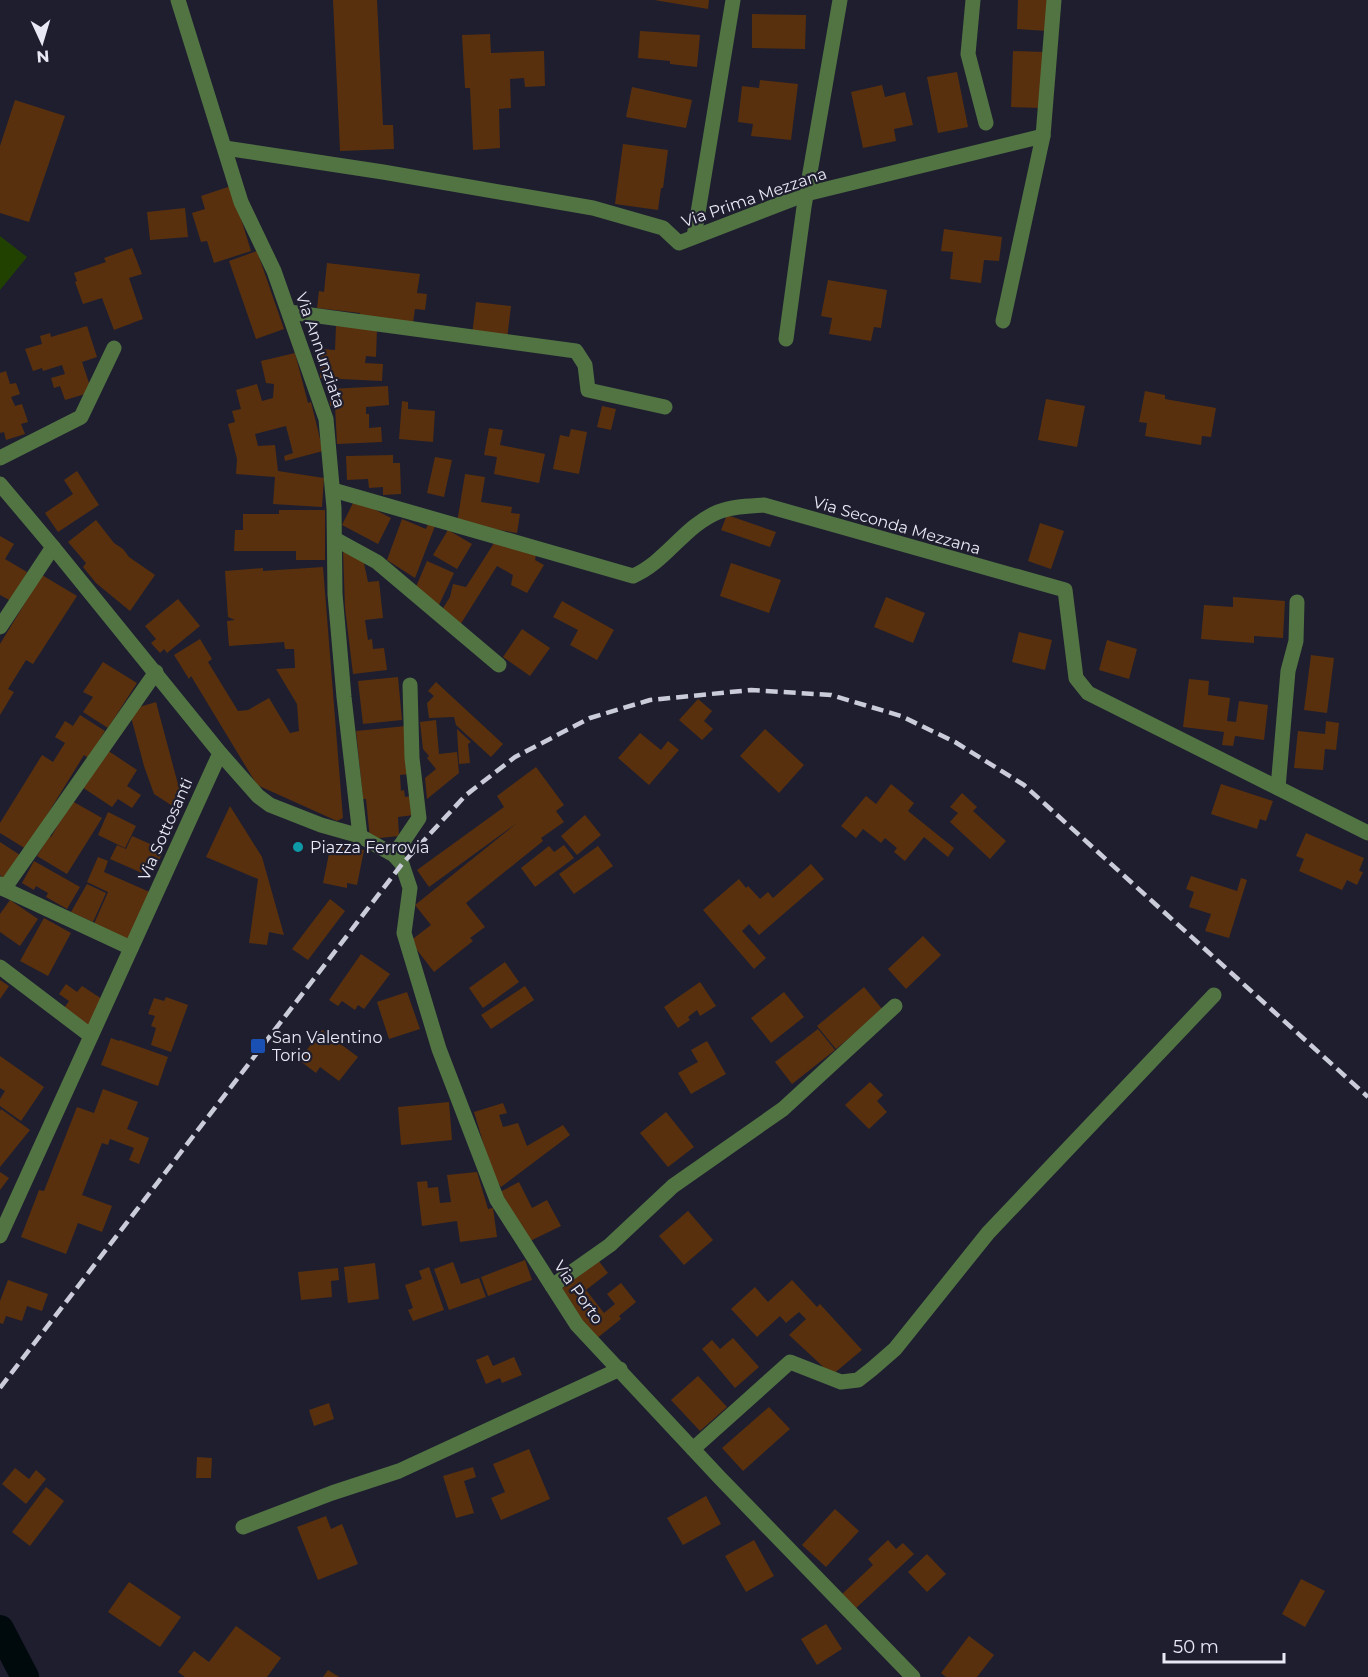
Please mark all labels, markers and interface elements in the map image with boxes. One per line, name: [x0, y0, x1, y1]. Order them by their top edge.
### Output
north arrow: [12, 12, 72, 72]
text: N: [36, 47, 50, 66]
street label: Via Prima Mezzana: [679, 164, 829, 231]
street label: Via Annunziata: [292, 290, 349, 410]
street label: Via Seconda Mezzana: [811, 492, 983, 559]
street label: Via Sottosanti: [134, 775, 197, 883]
place label: Piazza Ferrovia: [310, 838, 429, 857]
marker: Piazza Ferrovia: [291, 840, 305, 854]
place label: San Valentino Torio: [272, 1028, 382, 1065]
marker: San Valentino Torio: [249, 1037, 267, 1055]
street label: Via Porto: [550, 1257, 607, 1328]
scale bar: [1164, 1626, 1284, 1664]
text: 50 m: [1173, 1636, 1219, 1658]

